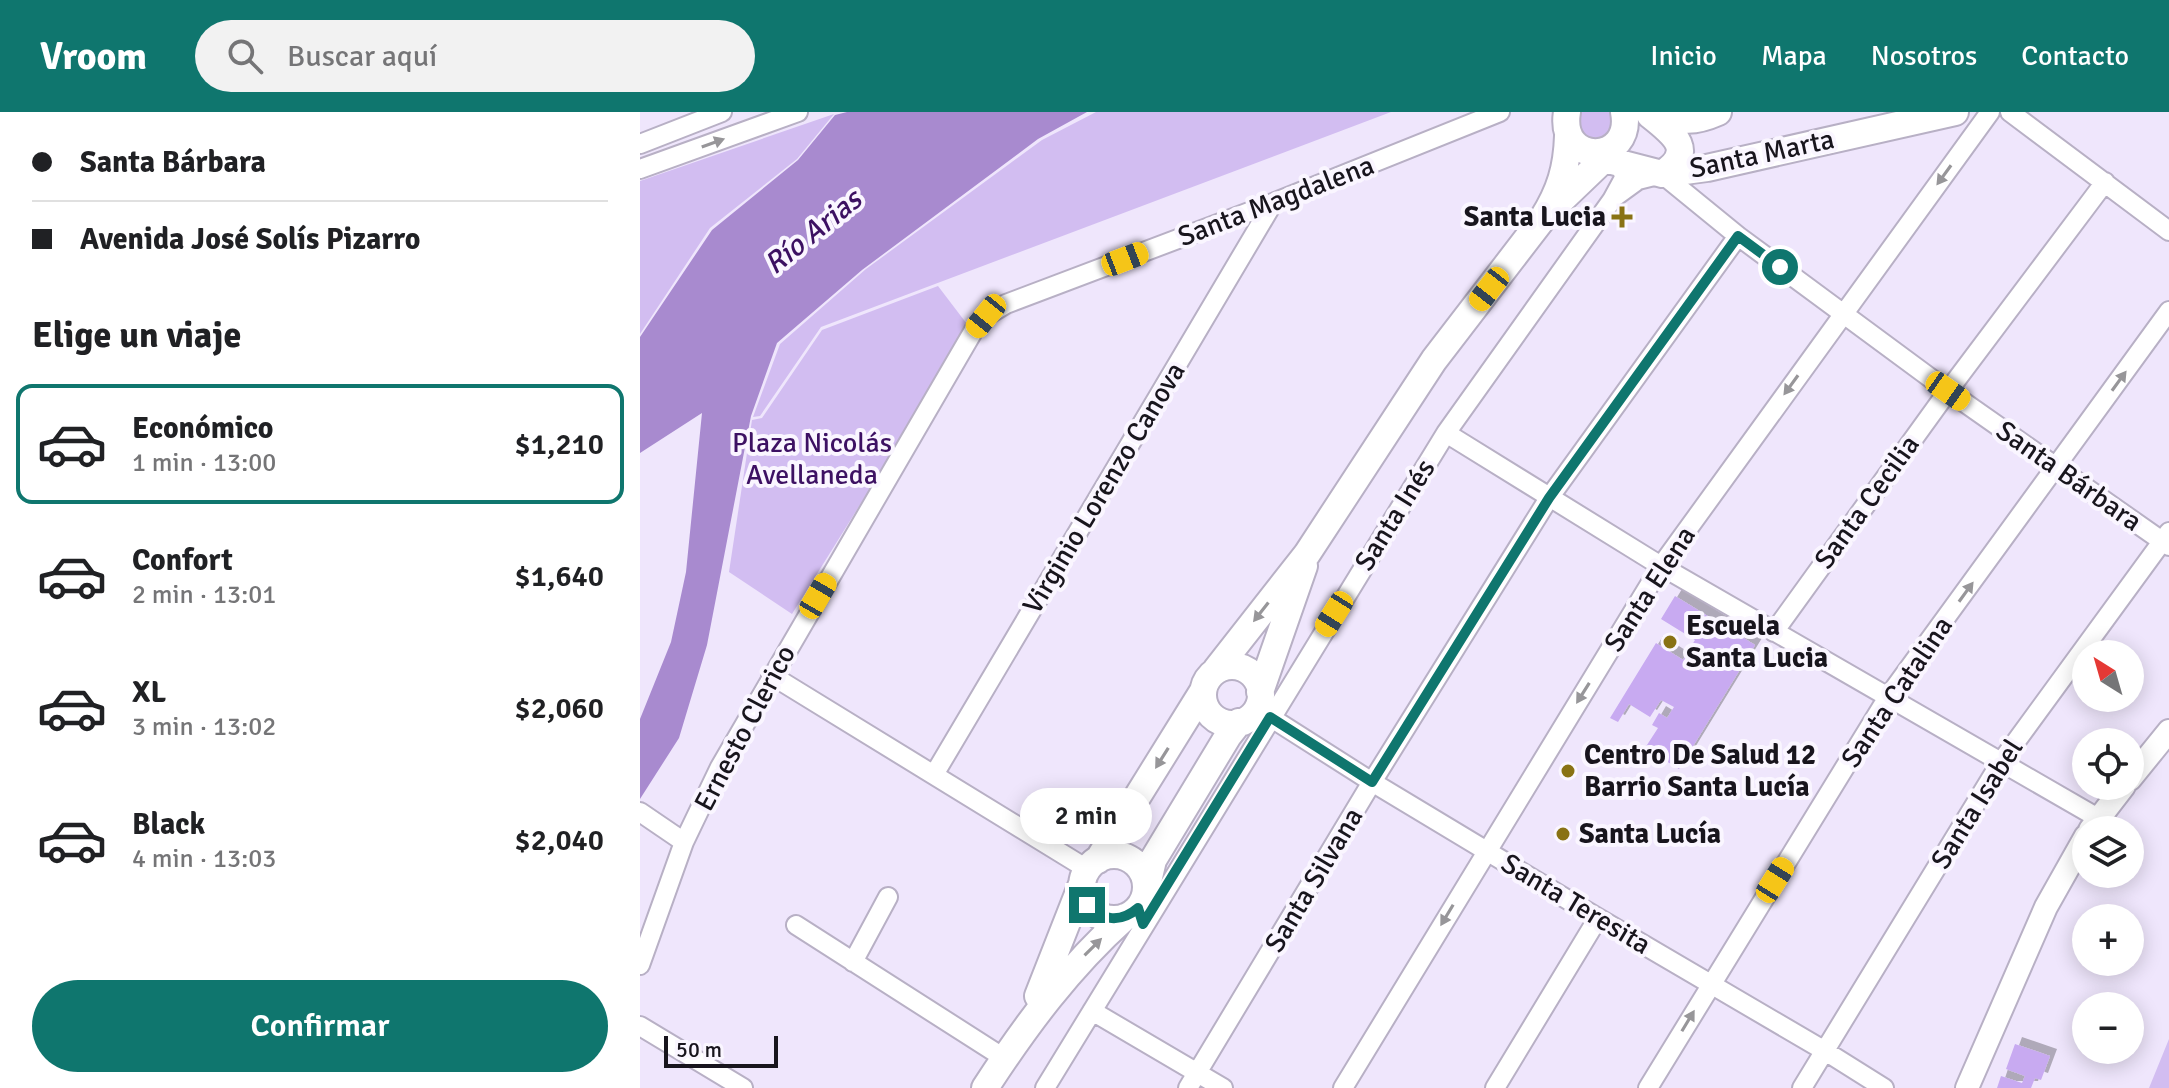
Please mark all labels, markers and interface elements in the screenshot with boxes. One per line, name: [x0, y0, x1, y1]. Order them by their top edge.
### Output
search box: [195, 20, 755, 92]
text: Vroom: [40, 33, 147, 80]
icon: search: [223, 34, 267, 78]
text: Buscar aquí: [287, 38, 437, 75]
text: Inicio: [1650, 39, 1717, 73]
text: Mapa: [1761, 39, 1827, 73]
text: Nosotros: [1871, 39, 1977, 73]
text: Contacto: [2021, 39, 2129, 73]
street label: Santa Marta: [1687, 122, 1837, 186]
one-way arrow: [702, 136, 726, 148]
text: Santa Bárbara: [80, 144, 266, 181]
street label: Santa Magdalena: [1173, 148, 1379, 254]
one-way arrow: [1936, 164, 1952, 186]
water label: Río Arias: [757, 180, 871, 282]
place label: Santa Lucia: [1464, 200, 1606, 234]
marker: Santa Lucia: [1613, 208, 1631, 226]
text: Avenida José Solís Pizarro: [80, 221, 420, 258]
car: [1098, 239, 1152, 279]
route start: [1762, 249, 1798, 285]
car: [1465, 263, 1513, 315]
car: [962, 290, 1010, 342]
text: Elige un viaje: [32, 313, 241, 358]
street label: Virginio Lorenzo Canova: [1015, 356, 1193, 620]
car: [1921, 367, 1975, 415]
one-way arrow: [2111, 371, 2126, 392]
one-way arrow: [1783, 374, 1799, 396]
icon: car: [36, 408, 108, 480]
text: Económico: [132, 410, 274, 447]
street label: Santa Bárbara: [1990, 413, 2148, 539]
text: $1,210: [515, 426, 604, 463]
park label: Plaza Nicolás Avellaneda: [732, 426, 892, 492]
street label: Santa Cecilia: [1807, 429, 1927, 575]
text: 1 min · 13:00: [132, 447, 276, 479]
street label: Santa Inés: [1347, 453, 1443, 577]
street label: Santa Elena: [1597, 520, 1703, 658]
icon: car: [36, 540, 108, 612]
text: Confort: [132, 542, 233, 579]
text: $1,640: [515, 558, 604, 595]
car: [796, 569, 840, 623]
text: 2 min · 13:01: [132, 579, 276, 611]
one-way arrow: [1957, 581, 1973, 602]
car: [1311, 587, 1357, 641]
one-way arrow: [1254, 602, 1270, 622]
place label: Escuela Santa Lucia: [1686, 609, 1828, 675]
street label: Santa Catalina: [1834, 610, 1960, 774]
marker: Escuela Santa Lucia: [1661, 633, 1679, 651]
street label: Ernesto Clerico: [687, 639, 803, 817]
north arrow: [2072, 640, 2144, 712]
map controls: [2072, 640, 2144, 1064]
icon: car: [36, 672, 108, 744]
text: XL: [132, 674, 166, 711]
one-way arrow: [1576, 682, 1590, 704]
text: $2,060: [515, 690, 604, 727]
text: 3 min · 13:02: [132, 711, 276, 743]
button: locate: [2072, 728, 2144, 800]
street label: Santa Isabel: [1924, 733, 2030, 875]
place label: Centro De Salud 12 Barrio Santa Lucía: [1584, 738, 1816, 804]
one-way arrow: [1154, 747, 1169, 768]
marker: Centro De Salud 12 Barrio Santa Lucía: [1559, 762, 1577, 780]
callout: 2 min: [1021, 789, 1153, 845]
text: 2 min: [1055, 800, 1117, 832]
street label: Santa Silvana: [1258, 802, 1370, 958]
icon: car: [36, 804, 108, 876]
text: Black: [132, 806, 205, 843]
button: layers: [2072, 816, 2144, 888]
place label: Santa Lucía: [1579, 817, 1721, 851]
text: $2,040: [515, 822, 604, 859]
marker: Santa Lucía: [1554, 825, 1572, 843]
text: 4 min · 13:03: [132, 843, 276, 875]
street label: Santa Teresita: [1495, 846, 1657, 962]
car: [1752, 853, 1798, 907]
route end: [1069, 887, 1105, 923]
one-way arrow: [1441, 904, 1455, 926]
button: +: [2072, 904, 2144, 976]
one-way arrow: [1083, 938, 1102, 957]
button: Confirmar: [32, 980, 608, 1072]
button: −: [2072, 992, 2144, 1064]
one-way arrow: [1681, 1010, 1695, 1032]
scale bar: [664, 1032, 778, 1068]
text: 50 m: [676, 1036, 722, 1063]

